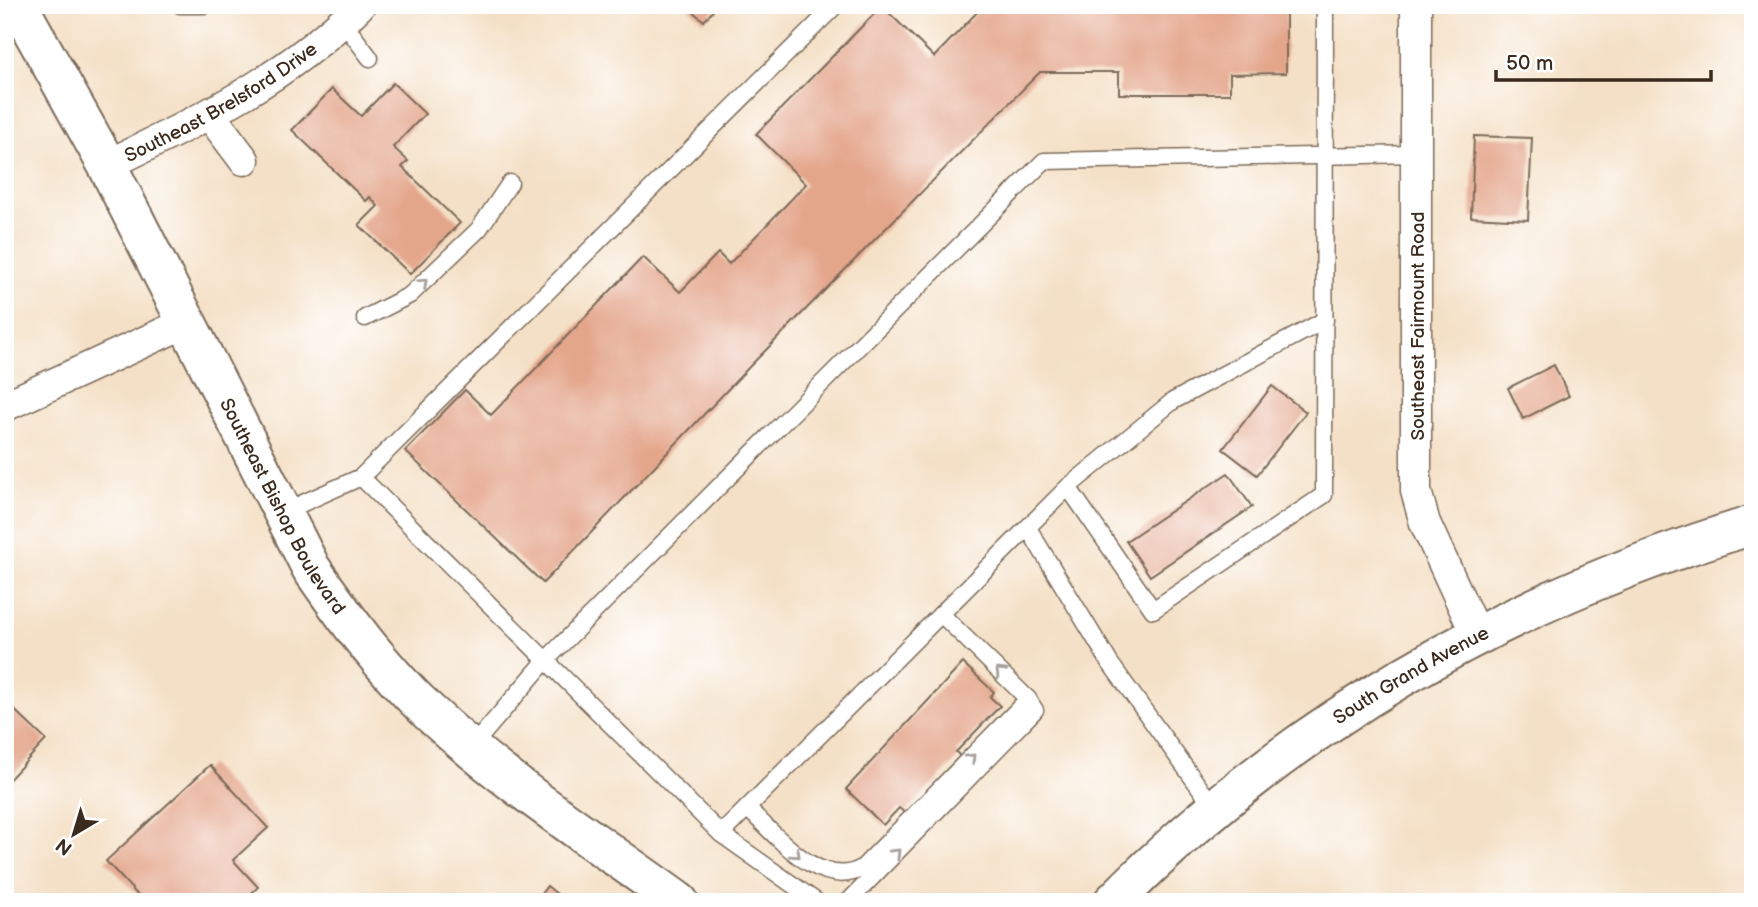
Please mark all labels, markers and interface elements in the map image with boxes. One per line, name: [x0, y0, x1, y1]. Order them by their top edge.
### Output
street label: Southeast Brelsford Drive: [121, 38, 322, 168]
scale bar: [1496, 38, 1711, 82]
text: 50 m: [1506, 51, 1553, 76]
street label: Southeast Fairmount Road: [1407, 212, 1430, 440]
one-way arrow: [415, 278, 428, 291]
street label: Southeast Bishop Boulevard: [214, 395, 350, 619]
street label: South Grand Avenue: [1329, 622, 1493, 730]
one-way arrow: [996, 668, 1008, 680]
one-way arrow: [962, 753, 975, 766]
north arrow: [38, 799, 108, 869]
text: N: [52, 833, 77, 860]
one-way arrow: [788, 846, 801, 859]
one-way arrow: [888, 849, 901, 862]

